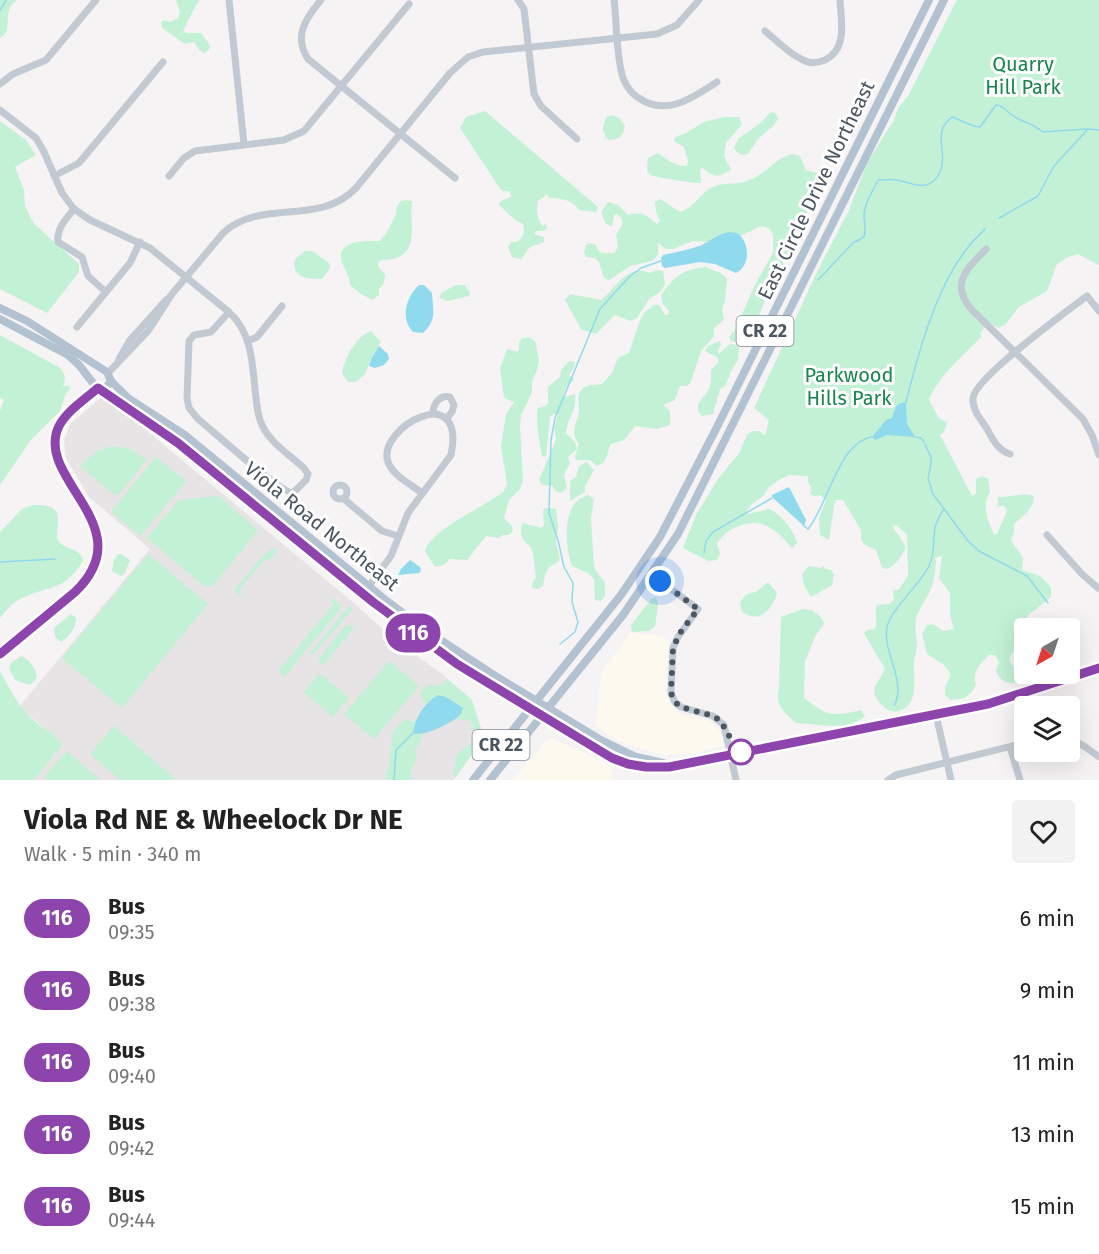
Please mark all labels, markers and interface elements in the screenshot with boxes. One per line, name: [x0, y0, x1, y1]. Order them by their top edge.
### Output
park label: Quarry Hill Park: [985, 52, 1062, 99]
street label: East Circle Drive Northeast: [752, 76, 880, 303]
road number: CR 22: [736, 316, 794, 346]
park label: Parkwood Hills Park: [804, 363, 894, 410]
street label: Viola Road Northeast: [240, 456, 405, 596]
your location: [645, 566, 675, 596]
line badge: 116: [378, 614, 448, 652]
north arrow: [1014, 618, 1080, 684]
map controls: [1014, 618, 1080, 762]
text: 116: [398, 620, 428, 646]
button: layers: [1014, 696, 1080, 762]
road number: CR 22: [472, 730, 530, 760]
unlabelled marker: [728, 739, 754, 765]
button: heart: [1012, 800, 1075, 863]
text: Viola Rd NE & Wheelock Dr NE: [24, 803, 403, 836]
text: Walk · 5 min · 340 m: [24, 842, 201, 866]
text: Bus: [108, 893, 145, 920]
text: 116: [42, 905, 72, 931]
text: 6 min: [1019, 905, 1075, 932]
text: 09:35: [108, 920, 154, 944]
text: Bus: [108, 965, 145, 992]
text: 116: [42, 977, 72, 1003]
text: 9 min: [1020, 977, 1075, 1004]
text: 09:38: [108, 992, 155, 1016]
text: Bus: [108, 1037, 145, 1064]
text: 116: [42, 1049, 72, 1075]
text: 11 min: [1012, 1049, 1075, 1076]
text: 09:40: [108, 1064, 156, 1088]
text: Bus: [108, 1109, 145, 1136]
text: 116: [42, 1121, 72, 1147]
text: 13 min: [1011, 1121, 1075, 1148]
text: 09:42: [108, 1136, 154, 1160]
text: Bus: [108, 1181, 145, 1208]
text: 116: [42, 1193, 72, 1219]
text: 15 min: [1011, 1193, 1075, 1220]
text: 09:44: [108, 1208, 155, 1232]

